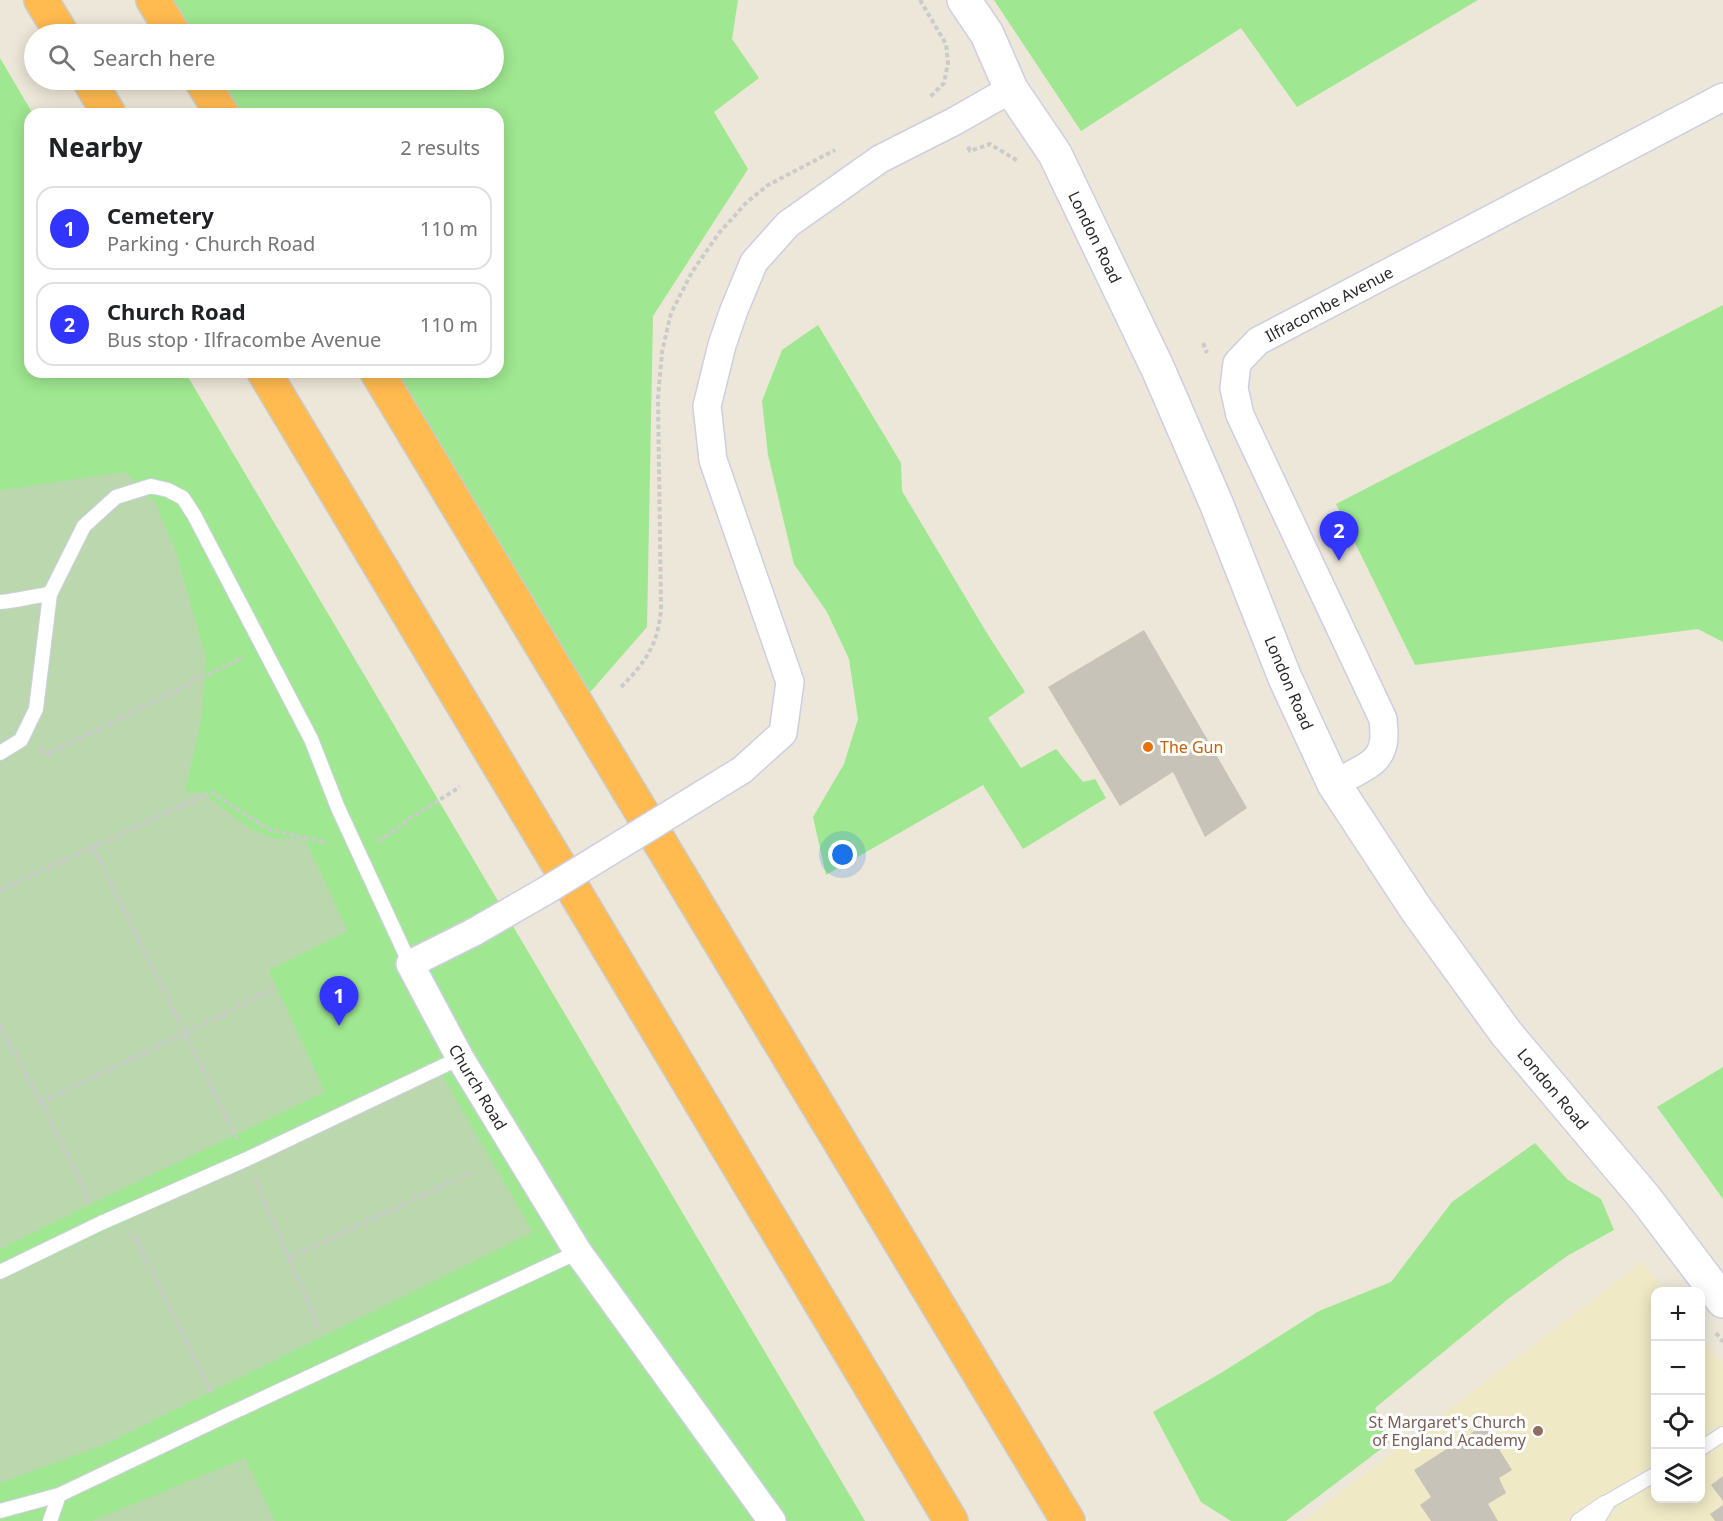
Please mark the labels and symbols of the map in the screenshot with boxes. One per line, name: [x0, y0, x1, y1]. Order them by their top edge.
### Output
street label: London Road: [1063, 187, 1127, 287]
street label: Ilfracombe Avenue: [1261, 261, 1397, 347]
pin: 2: [1320, 512, 1358, 561]
street label: London Road: [1259, 633, 1319, 733]
place label: The Gun: [1160, 736, 1223, 758]
marker: The Gun: [1141, 740, 1155, 754]
your location: [828, 840, 857, 869]
pin: 1: [320, 976, 358, 1026]
street label: Church Road: [444, 1040, 512, 1134]
street label: London Road: [1512, 1044, 1594, 1134]
place label: St Margaret's Church of England Academy: [1368, 1411, 1527, 1451]
marker: St Margaret's Church of England Academy: [1531, 1424, 1545, 1438]

